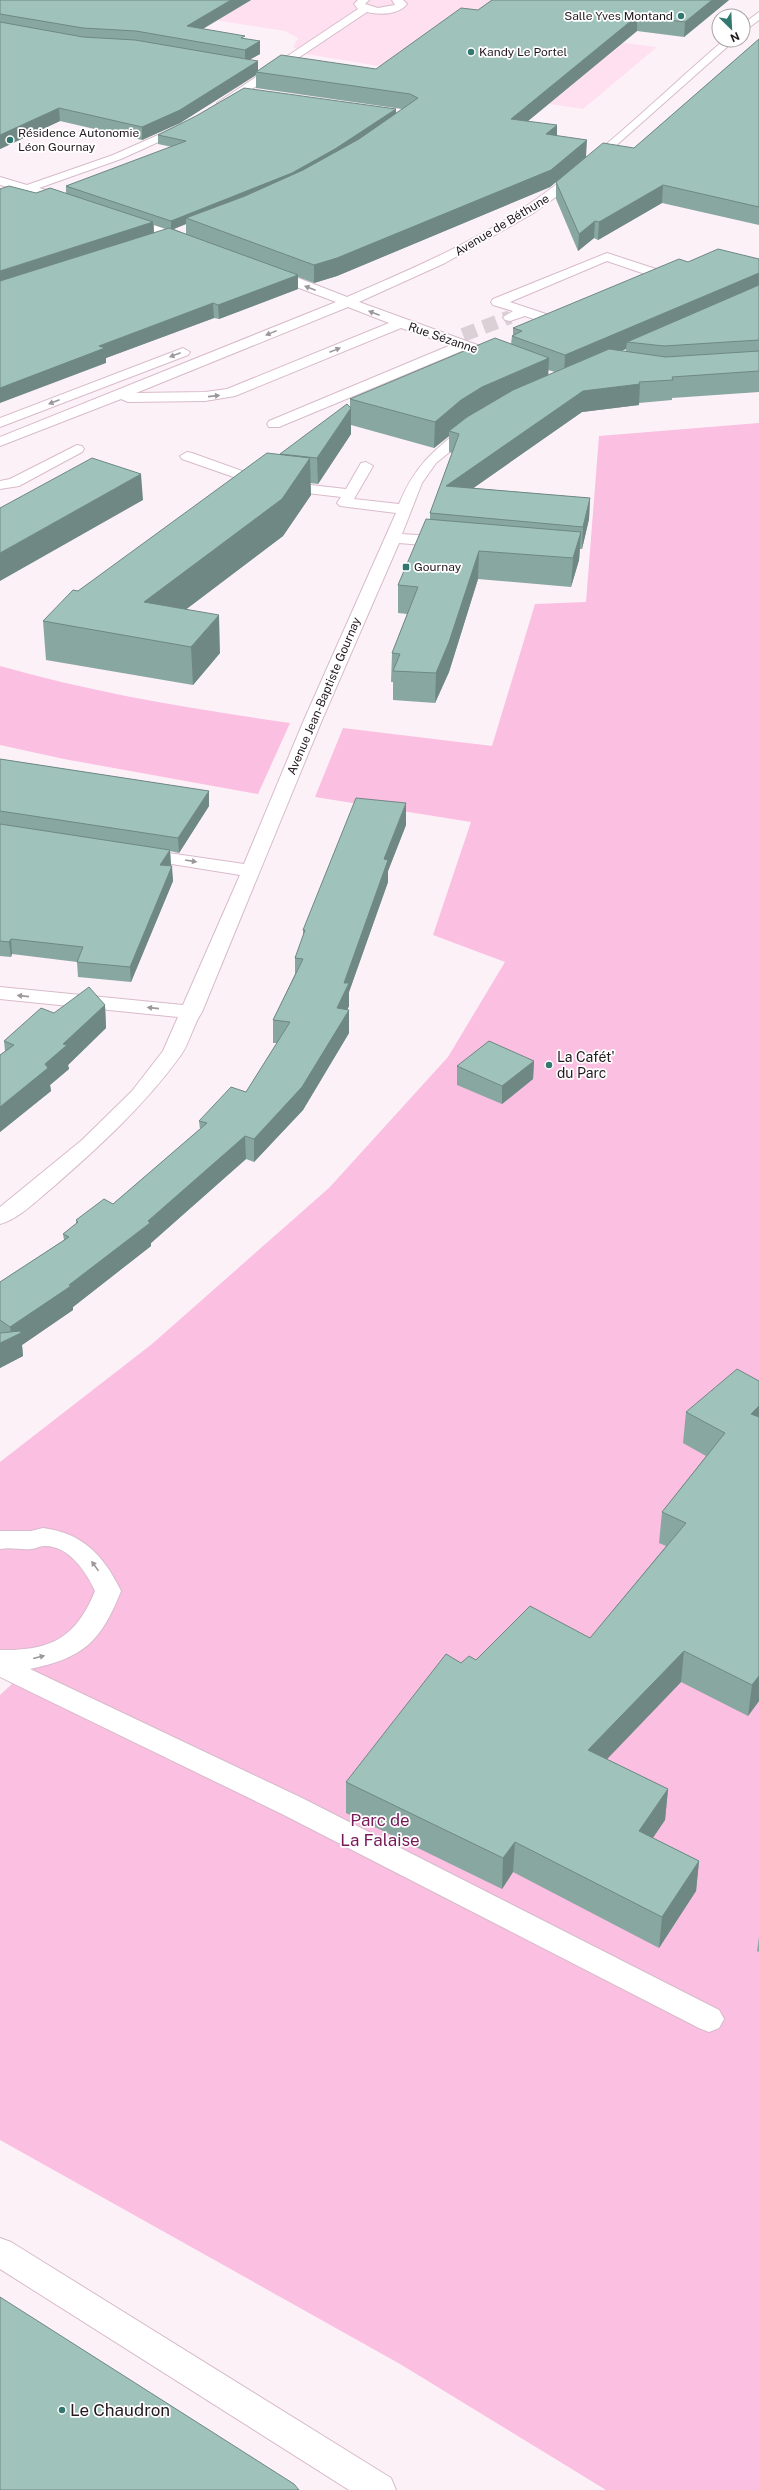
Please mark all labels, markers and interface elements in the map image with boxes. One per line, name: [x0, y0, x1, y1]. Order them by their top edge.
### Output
north arrow: [711, 8, 751, 48]
place label: Salle Yves Montand: [564, 9, 673, 23]
marker: Salle Yves Montand: [676, 11, 686, 21]
text: N: [729, 30, 741, 44]
place label: Kandy Le Portel: [479, 45, 568, 59]
marker: Kandy Le Portel: [466, 47, 476, 57]
place label: Résidence Autonomie Léon Gournay: [18, 126, 139, 154]
marker: Résidence Autonomie Léon Gournay: [5, 135, 15, 145]
street label: Avenue de Béthune: [452, 191, 552, 259]
one-way arrow: [304, 284, 316, 290]
one-way arrow: [367, 309, 379, 315]
street label: Rue Sézanne: [406, 320, 480, 356]
one-way arrow: [265, 331, 277, 337]
one-way arrow: [330, 347, 342, 353]
one-way arrow: [169, 352, 181, 358]
one-way arrow: [208, 392, 220, 399]
one-way arrow: [48, 399, 60, 405]
place label: Gournay: [414, 560, 462, 574]
marker: Gournay: [401, 562, 411, 572]
street label: Avenue Jean-Baptiste Gournay: [284, 615, 364, 777]
one-way arrow: [185, 859, 197, 865]
one-way arrow: [17, 992, 29, 999]
one-way arrow: [147, 1005, 159, 1011]
place label: La Cafét' du Parc: [557, 1049, 615, 1081]
marker: La Cafét' du Parc: [544, 1060, 554, 1070]
one-way arrow: [91, 1560, 99, 1571]
one-way arrow: [32, 1654, 45, 1660]
park label: Parc de La Falaise: [340, 1810, 420, 1850]
place label: Le Chaudron: [70, 2400, 170, 2420]
marker: Le Chaudron: [57, 2405, 67, 2415]

